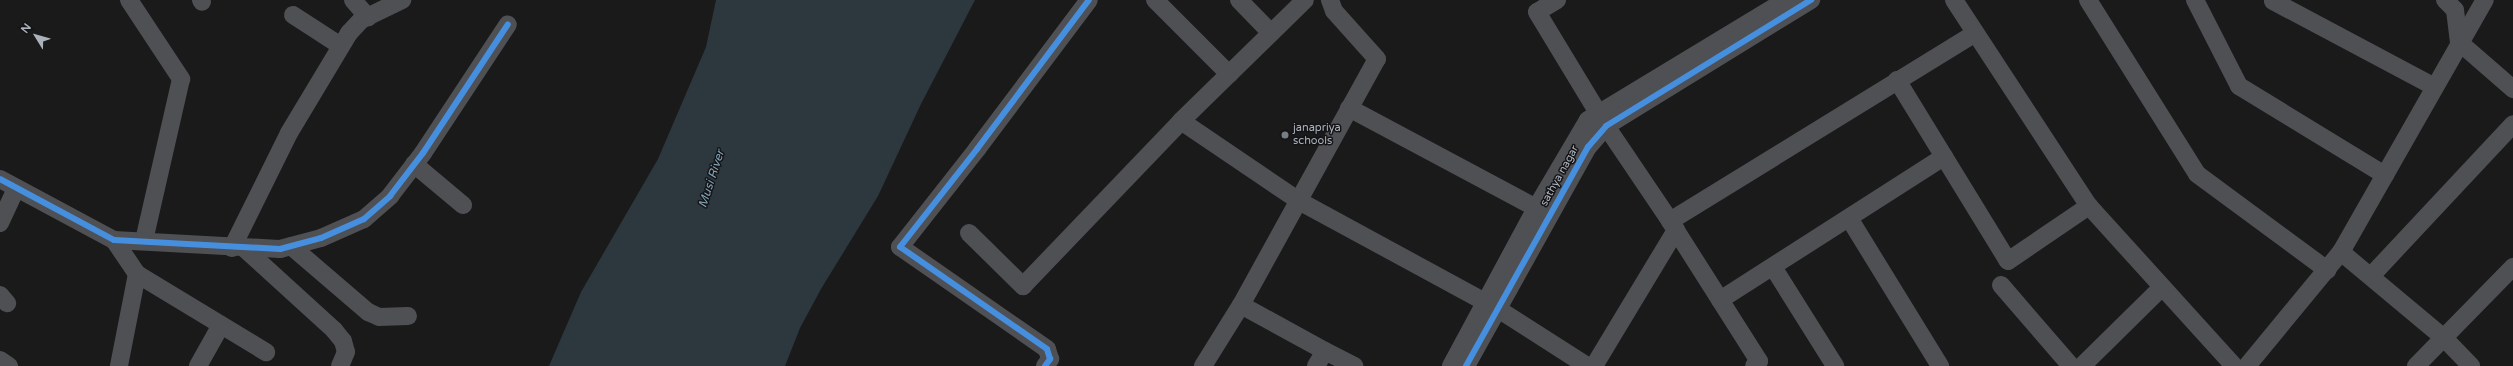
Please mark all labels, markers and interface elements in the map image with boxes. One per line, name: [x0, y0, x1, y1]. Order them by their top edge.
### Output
north arrow: [16, 16, 56, 56]
text: N: [18, 21, 34, 36]
place label: janapriya schools: [1293, 122, 1341, 148]
marker: janapriya schools: [1280, 130, 1290, 140]
street label: sathya nagar: [1538, 143, 1582, 209]
water label: Musi River: [696, 148, 728, 210]

